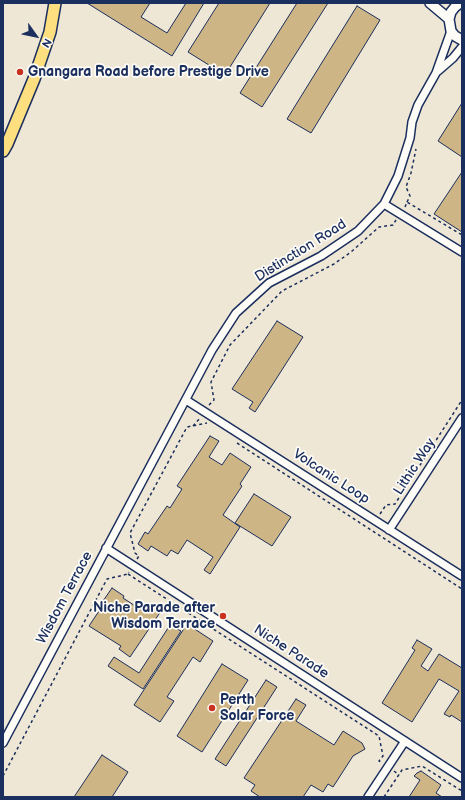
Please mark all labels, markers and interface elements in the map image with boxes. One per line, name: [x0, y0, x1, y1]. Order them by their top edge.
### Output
north arrow: [16, 16, 56, 56]
text: N: [39, 36, 54, 50]
place label: Gnangara Road before Prestige Drive: [28, 64, 269, 80]
marker: Gnangara Road before Prestige Drive: [15, 67, 25, 77]
street label: Distinction Road: [252, 216, 350, 286]
street label: Lithic Way: [391, 436, 439, 498]
street label: Volcanic Loop: [290, 446, 372, 508]
street label: Wisdom Terrace: [34, 549, 96, 647]
place label: Niche Parade after Wisdom Terrace: [93, 600, 215, 632]
marker: Niche Parade after Wisdom Terrace: [218, 611, 228, 621]
street label: Niche Parade: [250, 621, 332, 683]
place label: Perth Solar Force: [220, 692, 294, 724]
marker: Perth Solar Force: [207, 703, 217, 713]

